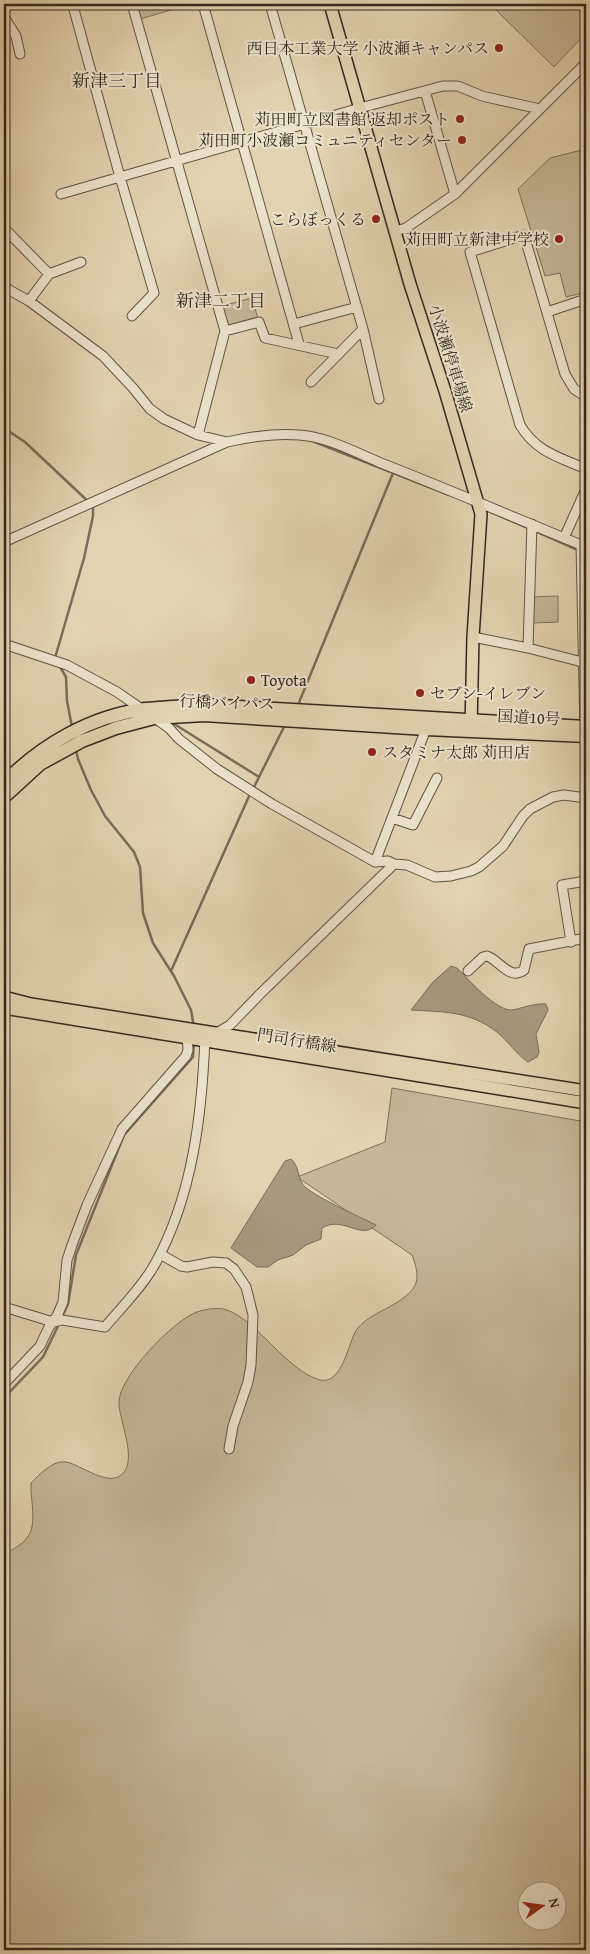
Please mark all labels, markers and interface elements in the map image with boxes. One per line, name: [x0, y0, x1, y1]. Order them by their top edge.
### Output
place label: 西日本工業大学 小波瀬キャンパス: [247, 36, 489, 60]
marker: 西日本工業大学 小波瀬キャンパス: [493, 42, 505, 54]
district label: 新津三丁目: [72, 67, 162, 94]
place label: 苅田町立図書館 返却ポスト: [254, 107, 450, 131]
marker: 苅田町立図書館 返却ポスト: [454, 113, 466, 125]
place label: 苅田町小波瀬コミュニティセンター: [198, 128, 452, 152]
marker: 苅田町小波瀬コミュニティセンター: [456, 134, 468, 146]
place label: こらぼっくる: [270, 207, 366, 231]
marker: こらぼっくる: [370, 213, 382, 225]
place label: 苅田町立新津中学校: [405, 227, 549, 251]
marker: 苅田町立新津中学校: [553, 233, 565, 245]
district label: 新津二丁目: [176, 287, 266, 314]
street label: 小波瀬停車場線: [423, 301, 479, 415]
place label: Toyota: [261, 668, 307, 692]
marker: Toyota: [245, 674, 257, 686]
place label: セブン-イレブン: [430, 681, 546, 705]
marker: セブン-イレブン: [414, 687, 426, 699]
street label: 行橋バイパス: [179, 688, 275, 716]
street label: 国道10号: [497, 703, 561, 731]
place label: スタミナ太郎 苅田店: [382, 740, 530, 764]
marker: スタミナ太郎 苅田店: [366, 746, 378, 758]
street label: 門司行橋線: [256, 1022, 338, 1058]
north arrow: [518, 1882, 568, 1932]
text: N: [544, 1896, 566, 1910]

